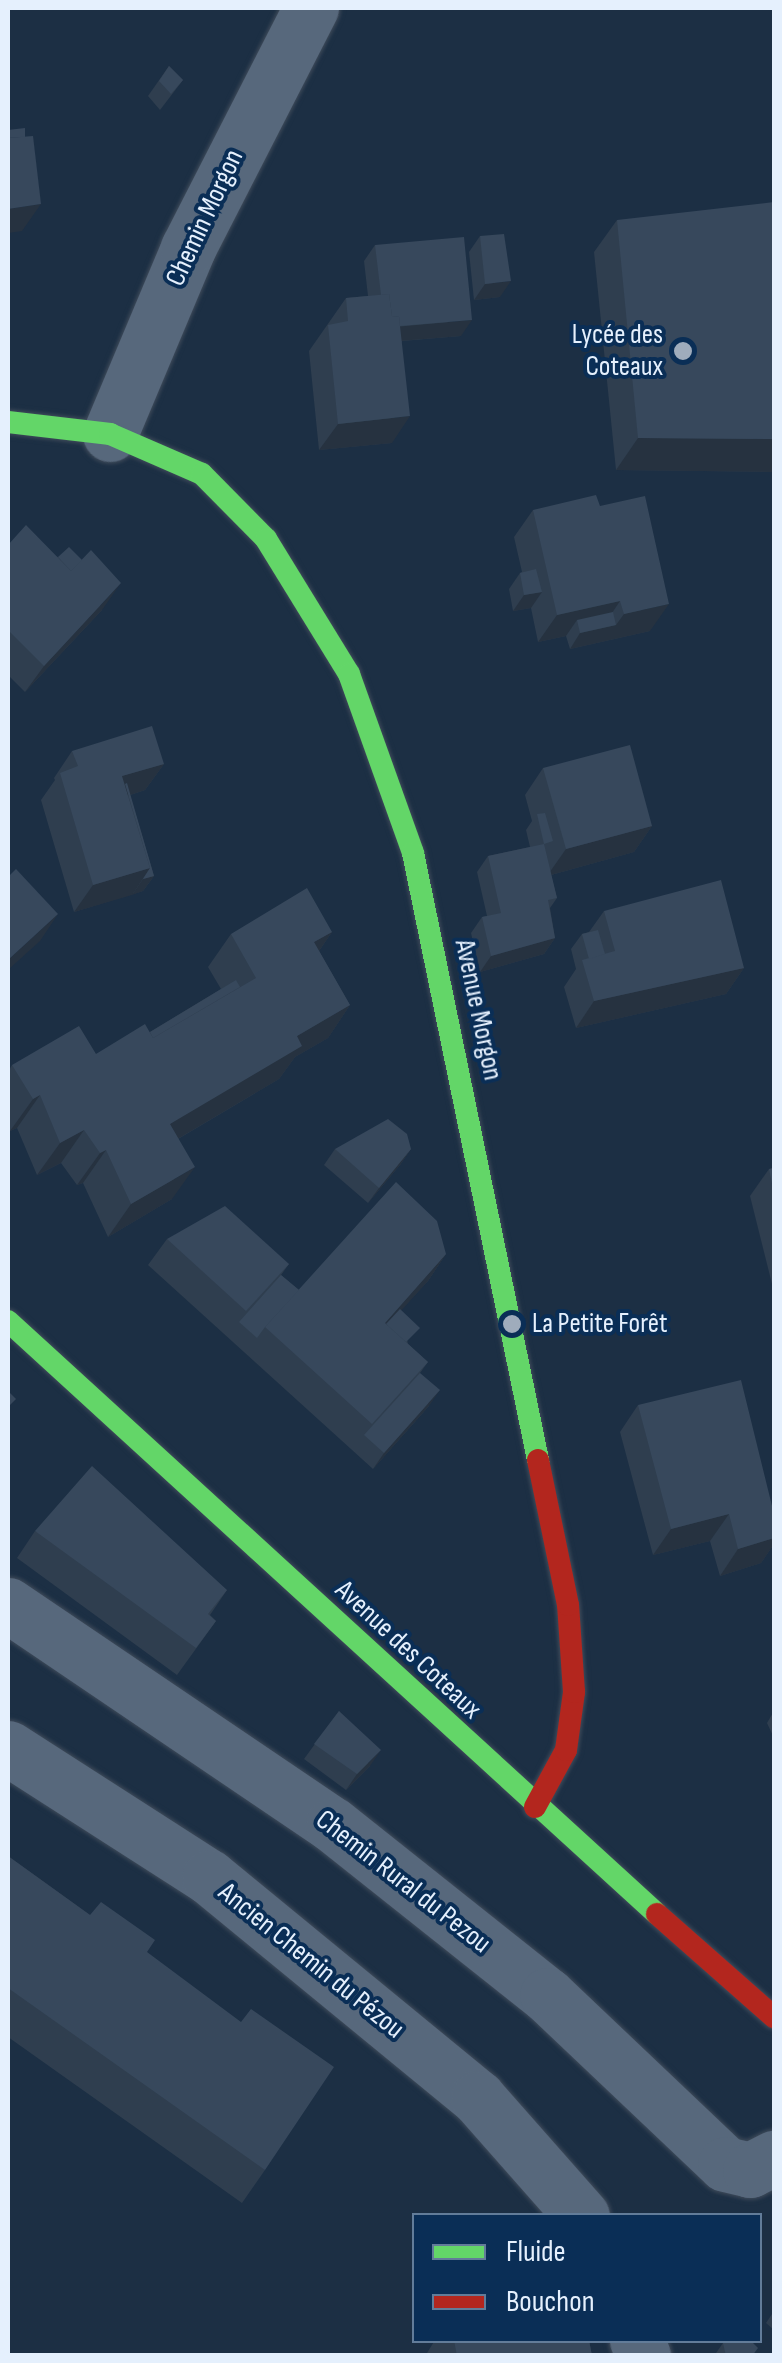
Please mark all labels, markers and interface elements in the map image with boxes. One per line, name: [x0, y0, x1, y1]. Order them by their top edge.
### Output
street label: Chemin Morgon: [159, 144, 251, 292]
place label: Lycée des Coteaux: [572, 318, 663, 384]
marker: Lycée des Coteaux: [672, 340, 694, 362]
street label: Avenue Morgon: [447, 937, 509, 1083]
place label: La Petite Forêt: [532, 1307, 667, 1341]
marker: La Petite Forêt: [501, 1313, 523, 1335]
street label: Avenue des Coteaux: [328, 1574, 488, 1726]
street label: Chemin Rural du Pezou: [309, 1803, 497, 1961]
street label: Ancien Chemin du Pézou: [211, 1876, 411, 2046]
legend: [412, 2213, 762, 2343]
text: Fluide: [506, 2234, 566, 2270]
text: Bouchon: [506, 2284, 594, 2320]

